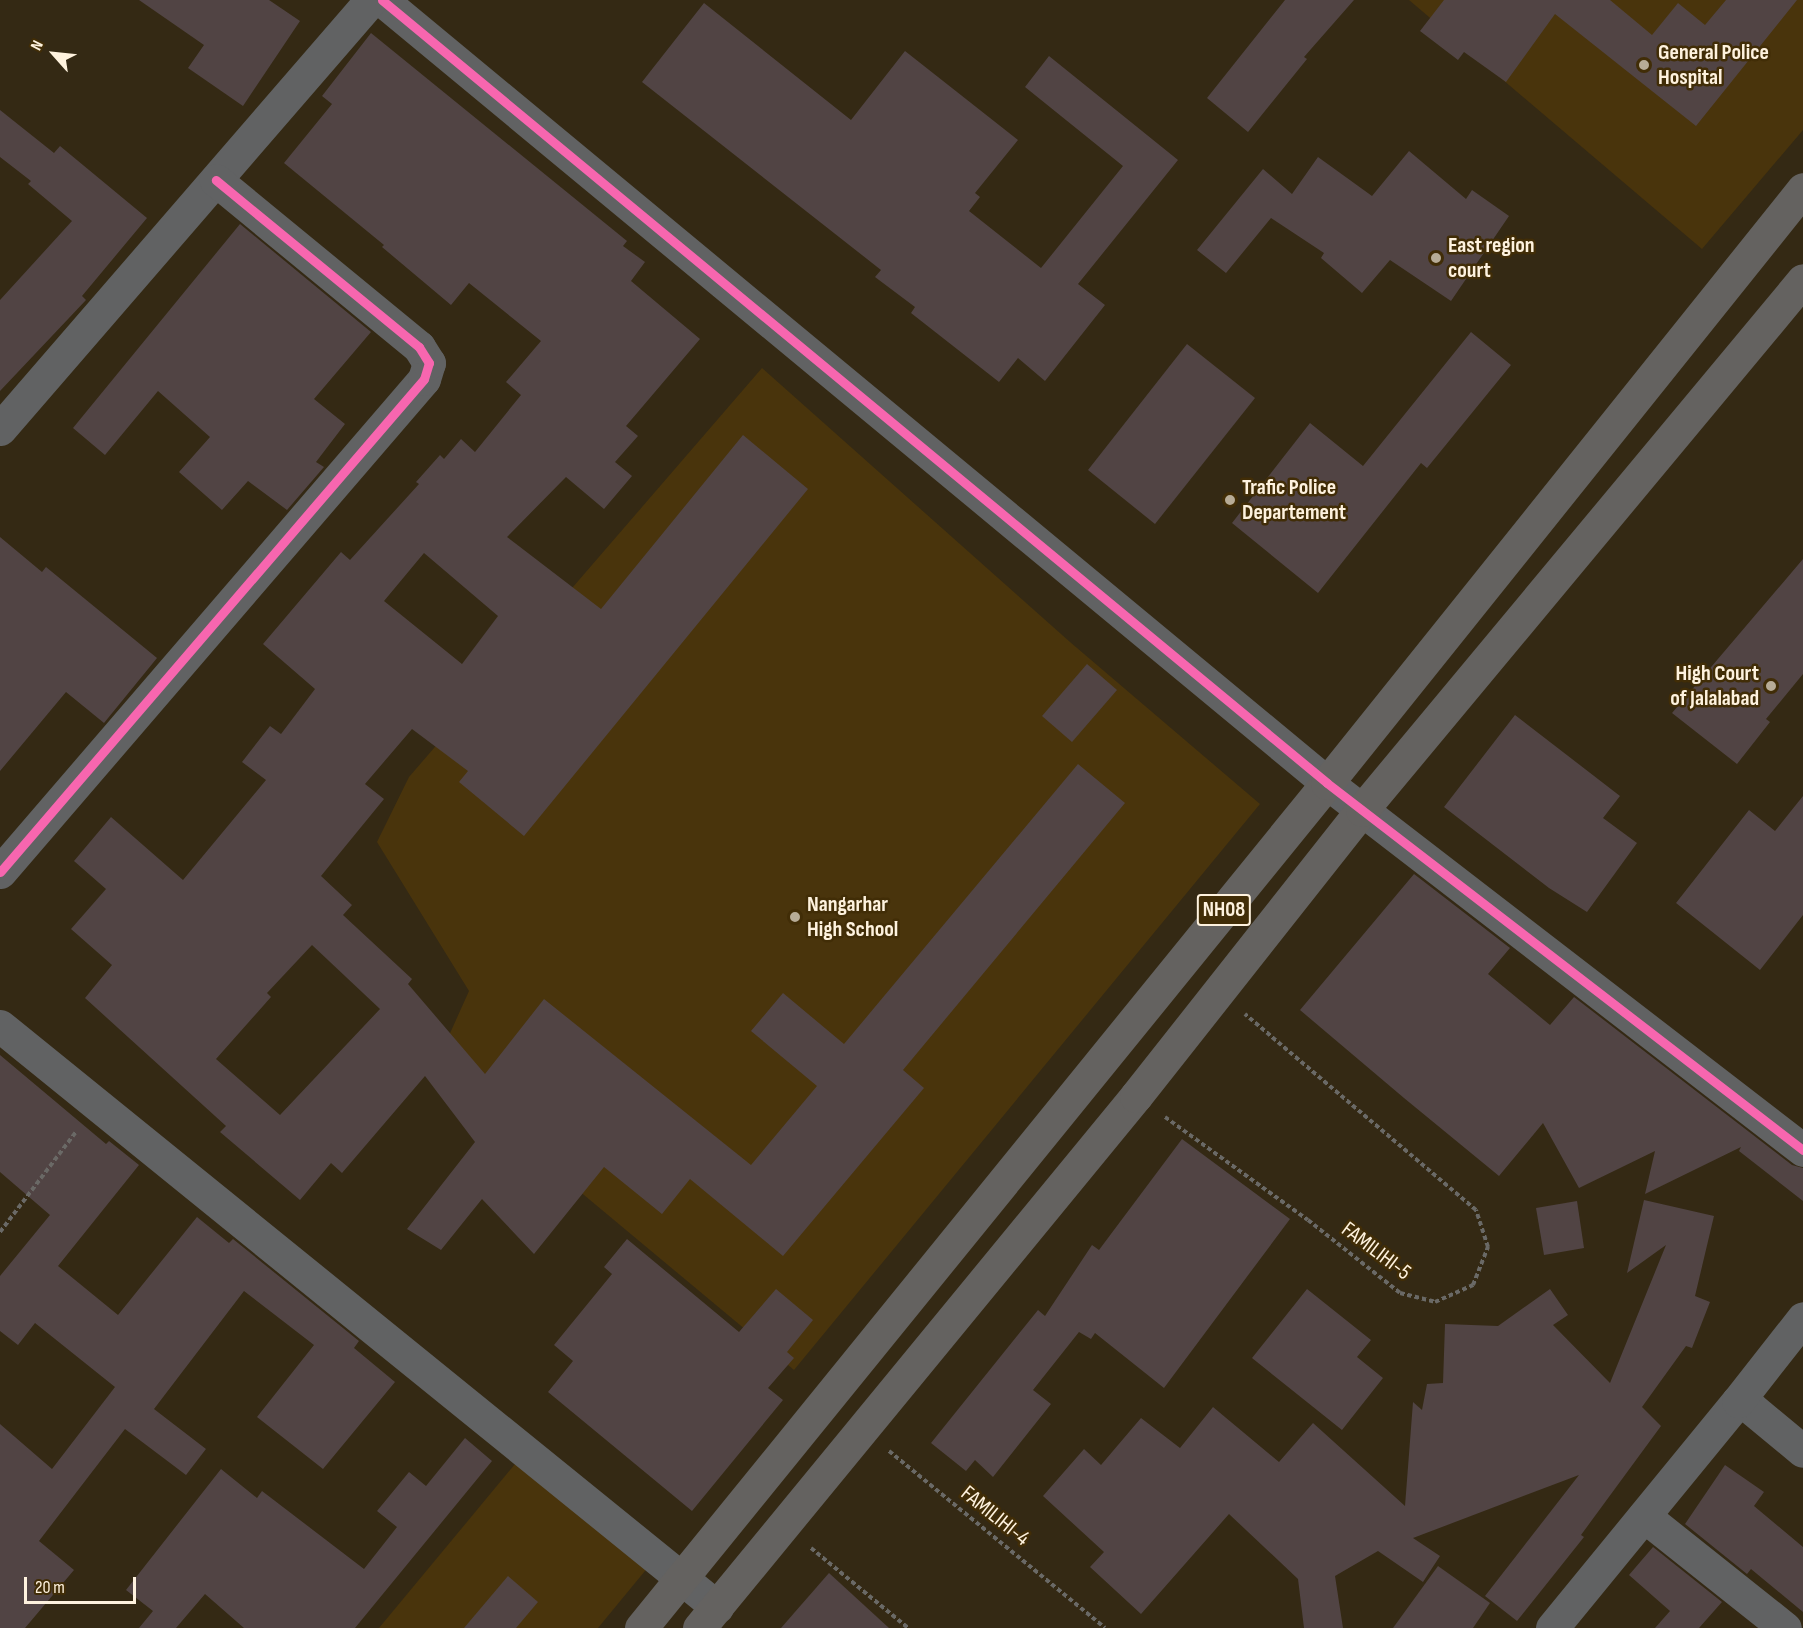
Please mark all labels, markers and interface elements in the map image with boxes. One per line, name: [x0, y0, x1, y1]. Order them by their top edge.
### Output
north arrow: [24, 24, 84, 84]
text: N: [27, 37, 48, 54]
place label: General Police Hospital: [1658, 39, 1769, 90]
marker: General Police Hospital: [1635, 56, 1653, 74]
place label: East region court: [1448, 232, 1535, 284]
marker: East region court: [1429, 251, 1443, 265]
place label: Trafic Police Departement: [1242, 474, 1346, 526]
marker: Trafic Police Departement: [1223, 493, 1237, 507]
place label: High Court of Jalalabad: [1670, 660, 1759, 712]
marker: High Court of Jalalabad: [1764, 679, 1778, 693]
place label: Nangarhar High School: [807, 891, 898, 942]
road number: NH08: [1196, 892, 1252, 928]
marker: Nangarhar High School: [788, 910, 802, 924]
street label: FAMILIHI-5: [1336, 1216, 1416, 1286]
street label: FAMILIHI-4: [955, 1480, 1035, 1552]
scale bar: [27, 1565, 140, 1603]
text: 20 m: [35, 1577, 65, 1598]

